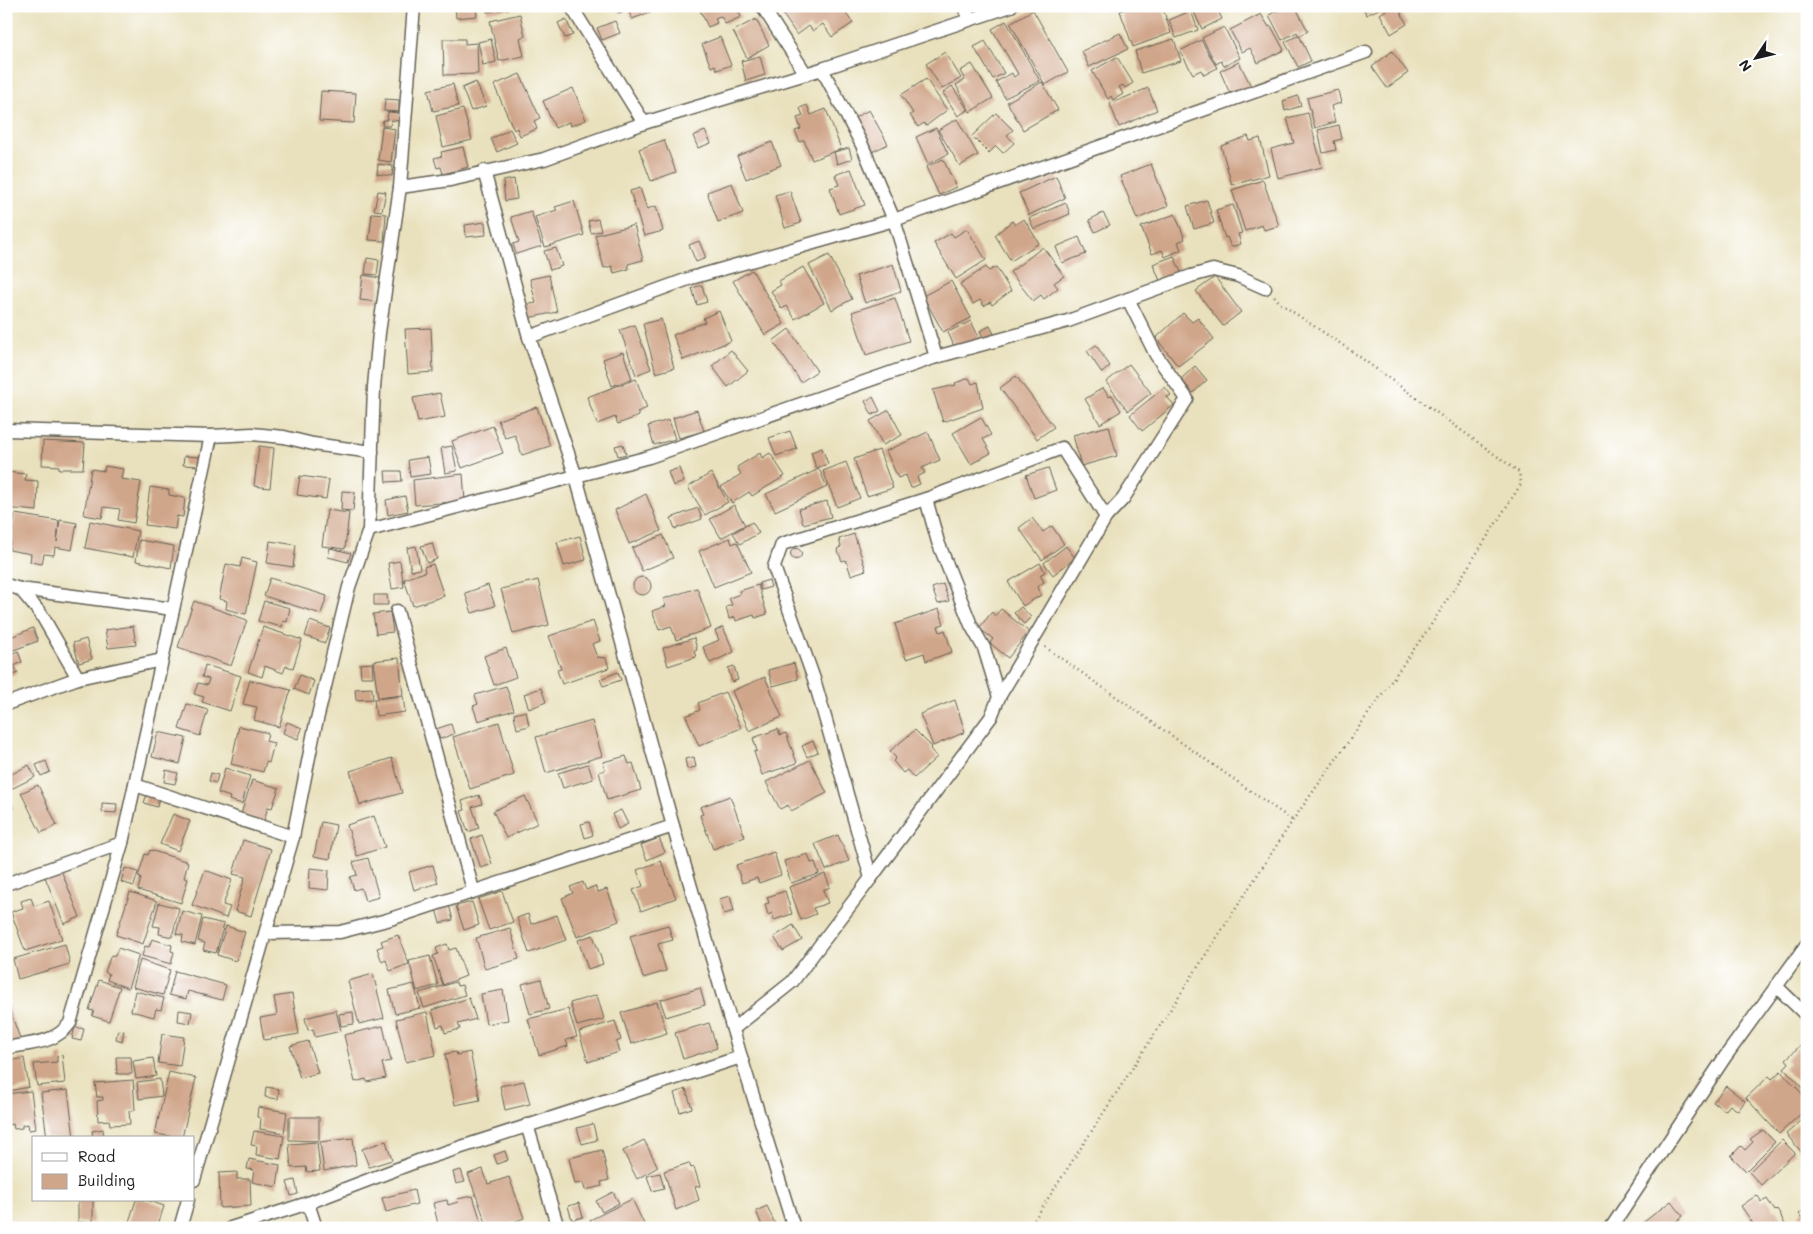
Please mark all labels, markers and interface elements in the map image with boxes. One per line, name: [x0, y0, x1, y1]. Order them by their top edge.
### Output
north arrow: [1730, 32, 1780, 82]
text: N: [1734, 56, 1756, 76]
legend: [32, 1136, 195, 1202]
text: Road: [78, 1146, 115, 1166]
text: Building: [78, 1170, 135, 1190]

